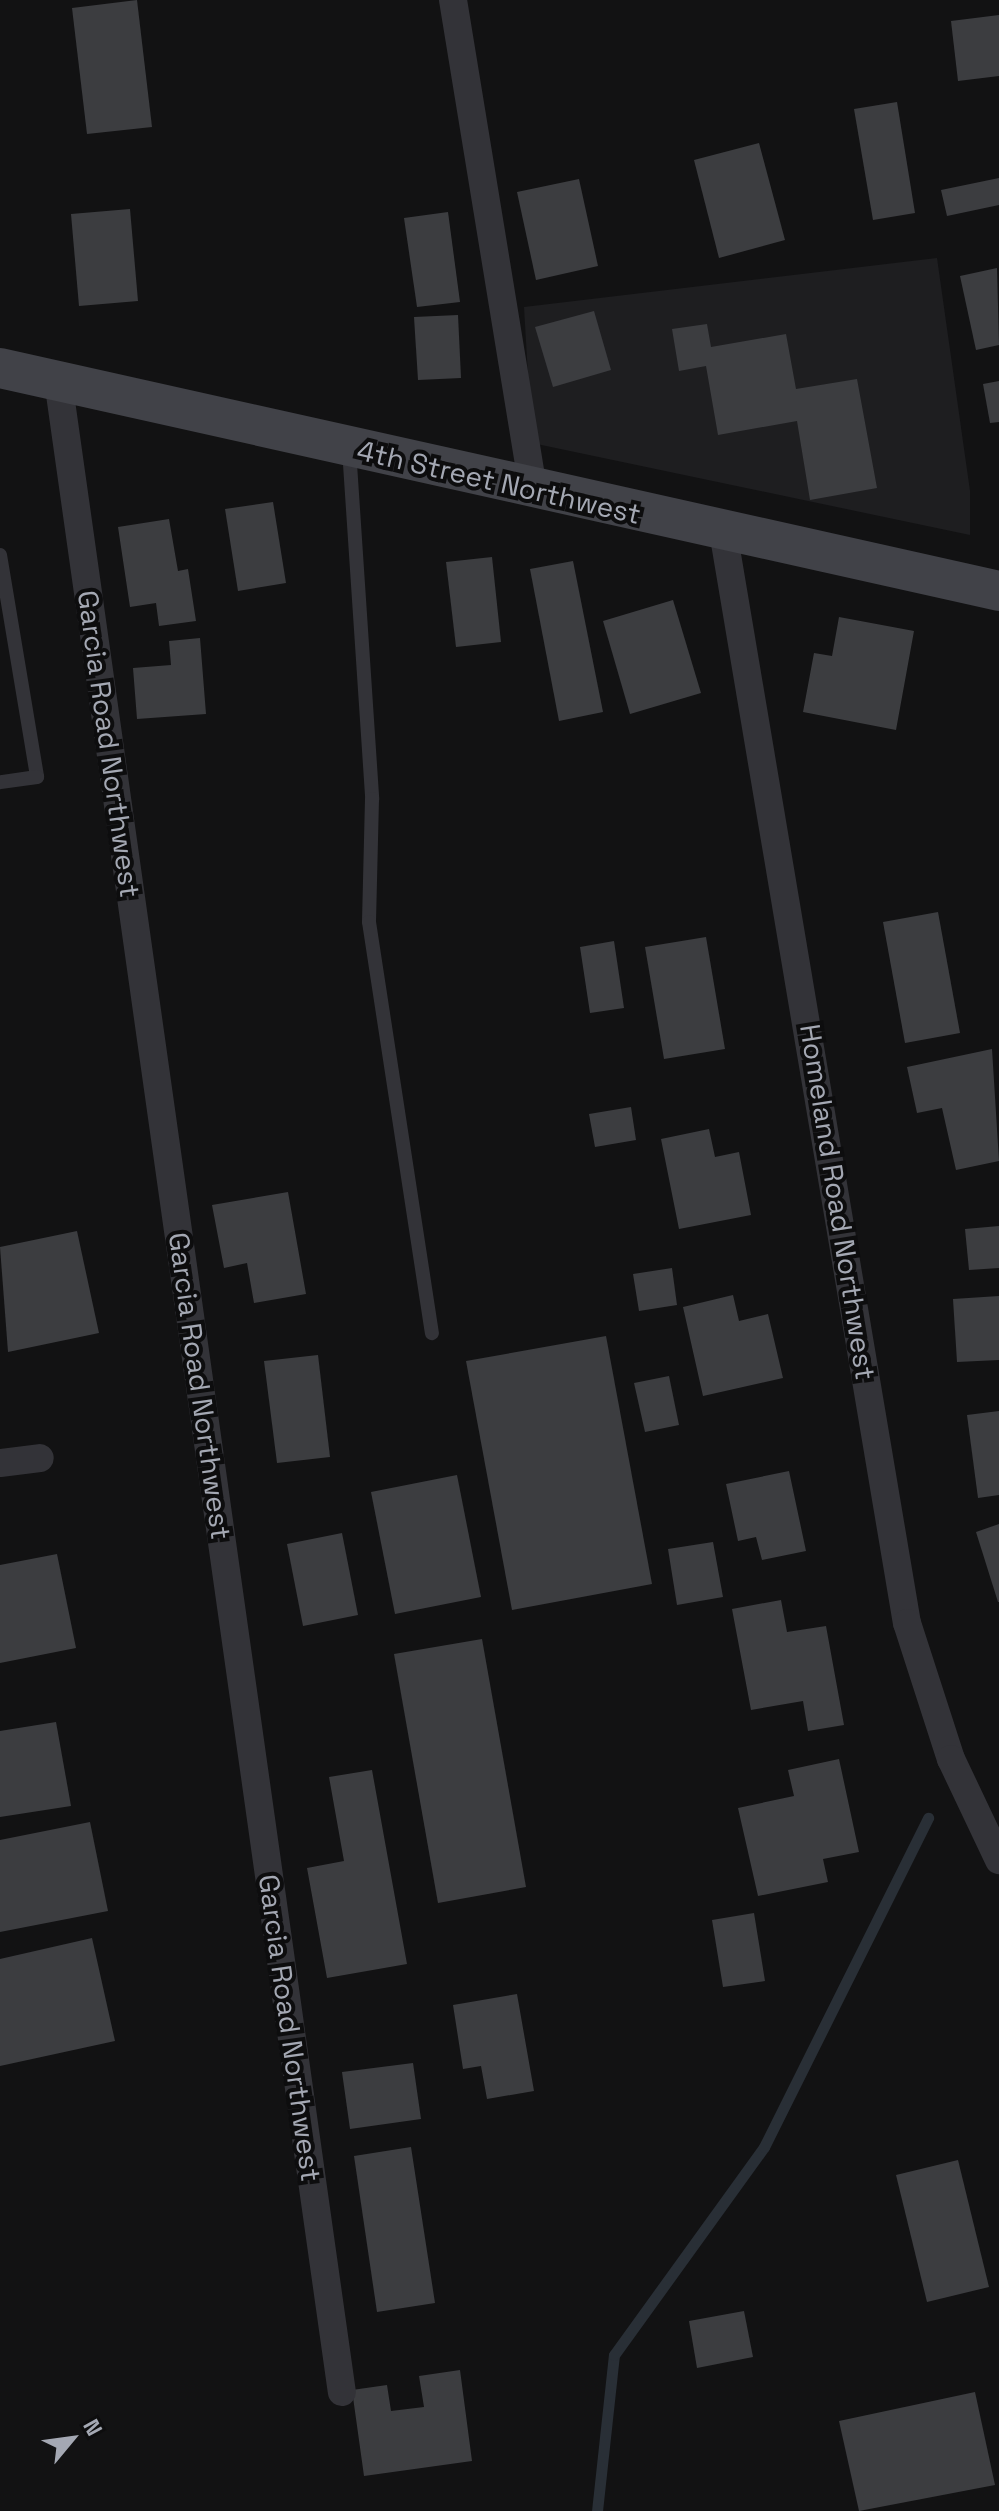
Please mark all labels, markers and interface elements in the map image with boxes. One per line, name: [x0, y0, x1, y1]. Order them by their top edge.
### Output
street label: 4th Street Northwest: [354, 433, 644, 531]
street label: Garcia Road Northwest: [71, 588, 147, 900]
street label: Homeland Road Northwest: [793, 1022, 883, 1382]
street label: Garcia Road Northwest: [162, 1230, 238, 1542]
street label: Garcia Road Northwest: [252, 1872, 328, 2184]
north arrow: [32, 2399, 112, 2479]
text: N: [77, 2414, 109, 2441]

